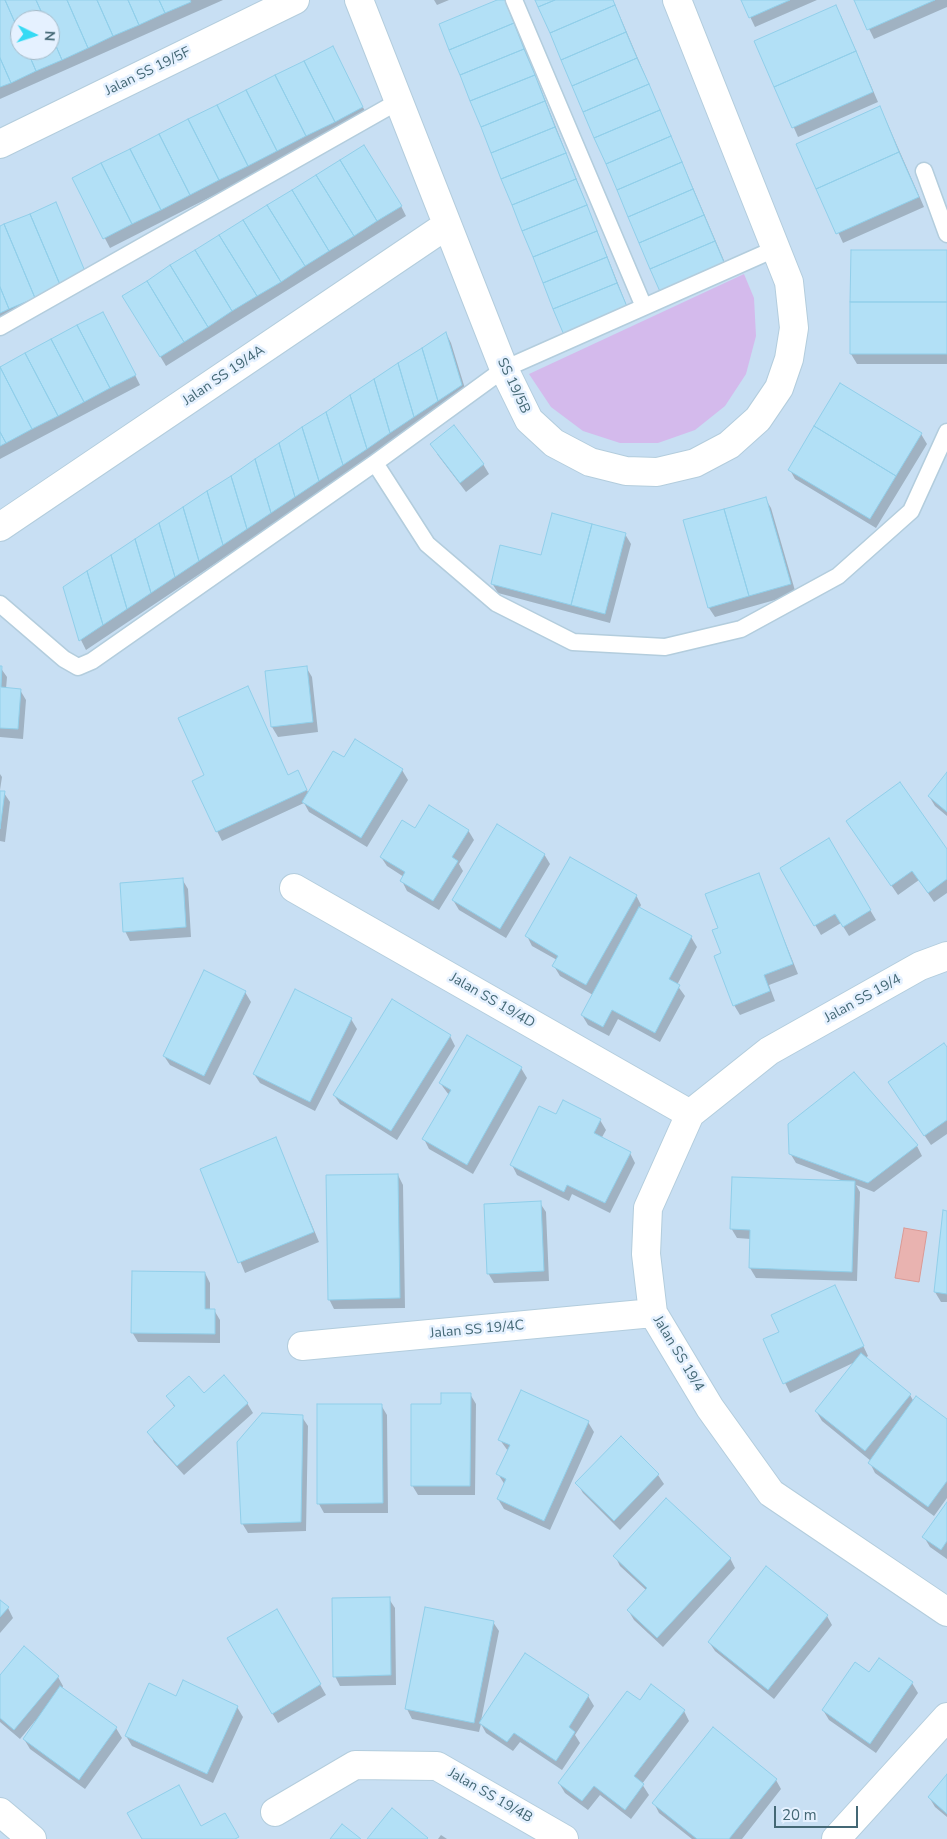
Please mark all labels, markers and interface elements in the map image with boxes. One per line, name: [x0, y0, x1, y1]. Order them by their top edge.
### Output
north arrow: [10, 10, 60, 60]
text: N: [40, 30, 59, 42]
street label: Jalan SS 19/5F: [103, 44, 193, 100]
street label: Jalan SS 19/4A: [180, 342, 268, 410]
street label: SS 19/5B: [493, 356, 533, 416]
street label: Jalan SS 19/4D: [446, 970, 538, 1032]
street label: Jalan SS 19/4: [822, 971, 904, 1027]
street label: Jalan SS 19/4: [649, 1313, 707, 1395]
street label: Jalan SS 19/4C: [429, 1318, 525, 1342]
street label: Jalan SS 19/4B: [445, 1765, 535, 1827]
scale bar: [777, 1796, 861, 1828]
text: 20 m: [782, 1805, 817, 1825]

